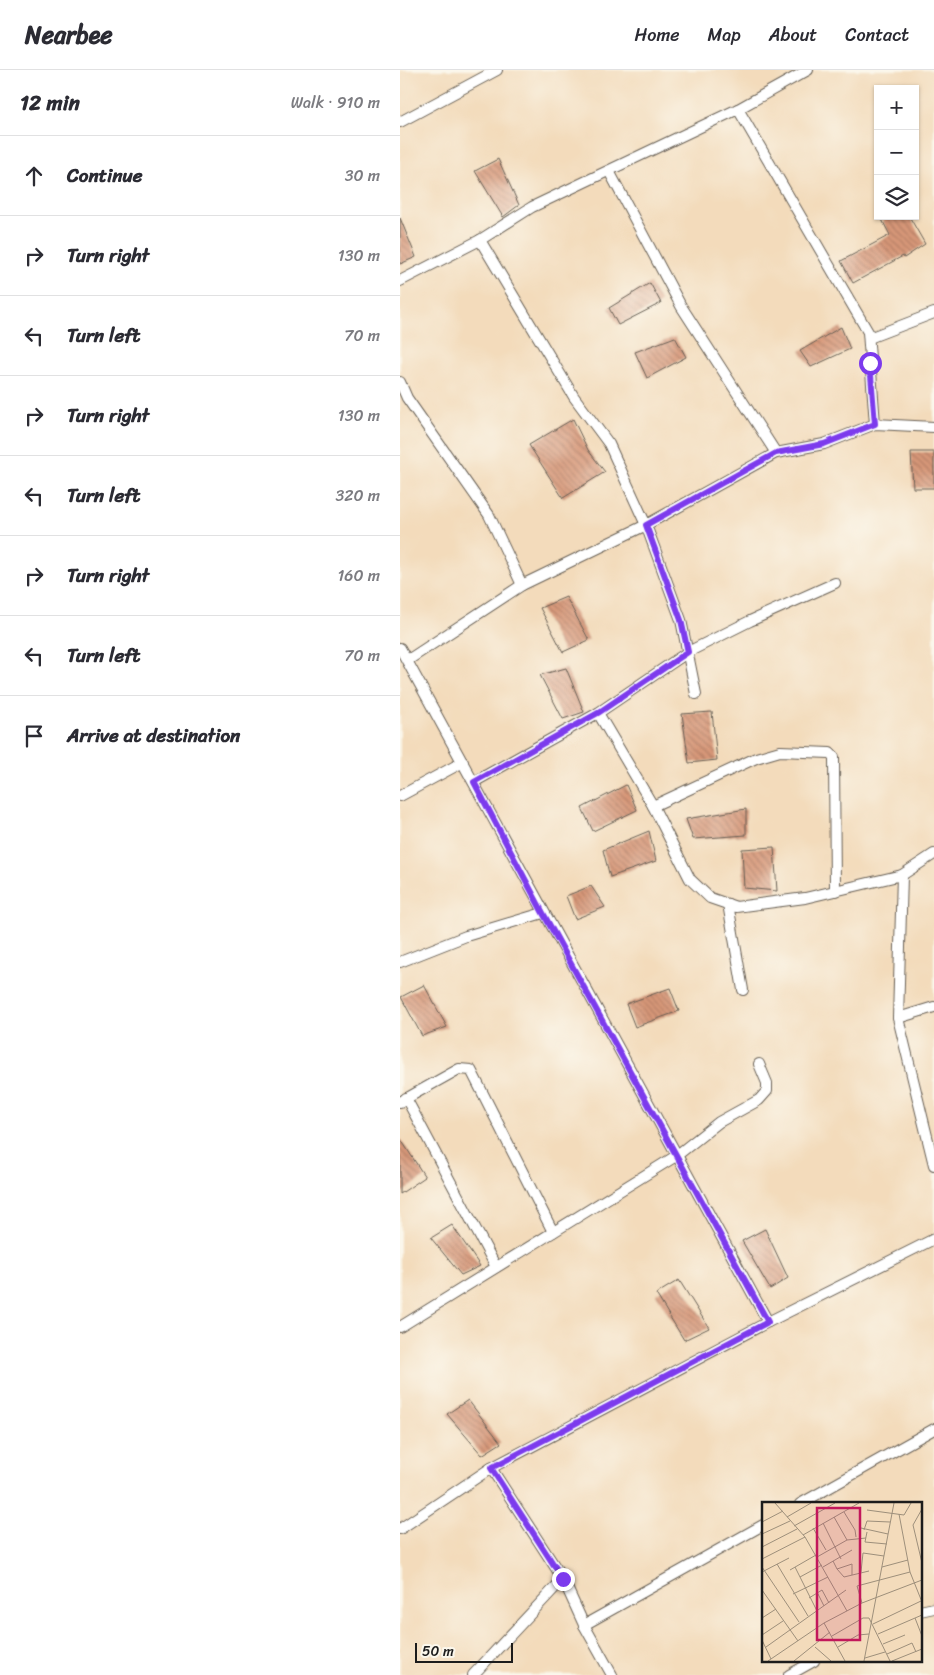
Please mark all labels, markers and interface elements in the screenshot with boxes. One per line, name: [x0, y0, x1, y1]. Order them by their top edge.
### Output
text: Nearbee: [25, 14, 113, 56]
text: Home: [635, 19, 680, 51]
text: Map: [708, 19, 741, 51]
text: About: [769, 19, 817, 51]
text: Contact: [845, 19, 909, 51]
text: 12 min: [20, 84, 80, 122]
map controls: [874, 85, 919, 220]
button: +: [874, 85, 919, 130]
text: Walk · 910 m: [291, 88, 380, 117]
button: −: [874, 130, 919, 175]
text: Continue: [67, 159, 143, 192]
text: 30 m: [345, 161, 380, 190]
icon: ahead: [20, 162, 48, 190]
button: layers: [874, 175, 919, 220]
text: Turn right: [67, 239, 149, 272]
text: 130 m: [338, 241, 380, 270]
icon: right: [20, 242, 48, 270]
text: Turn left: [67, 319, 140, 352]
text: 70 m: [344, 321, 380, 350]
icon: left: [20, 322, 48, 350]
route start: [859, 352, 882, 375]
text: Turn right: [67, 399, 149, 432]
text: 130 m: [338, 401, 380, 430]
icon: right: [20, 402, 48, 430]
text: Turn left: [67, 479, 140, 512]
text: 320 m: [335, 481, 380, 510]
icon: left: [20, 482, 48, 510]
text: Turn right: [67, 559, 149, 592]
text: 160 m: [337, 561, 380, 590]
icon: right: [20, 562, 48, 590]
text: Turn left: [67, 639, 140, 672]
text: 70 m: [344, 641, 380, 670]
icon: left: [20, 642, 48, 670]
text: Arrive at destination: [67, 719, 240, 752]
icon: arrive: [20, 722, 48, 750]
inset map: [762, 1502, 922, 1662]
route end: [552, 1568, 575, 1591]
text: 50 m: [422, 1639, 454, 1664]
scale bar: [415, 1640, 512, 1663]

